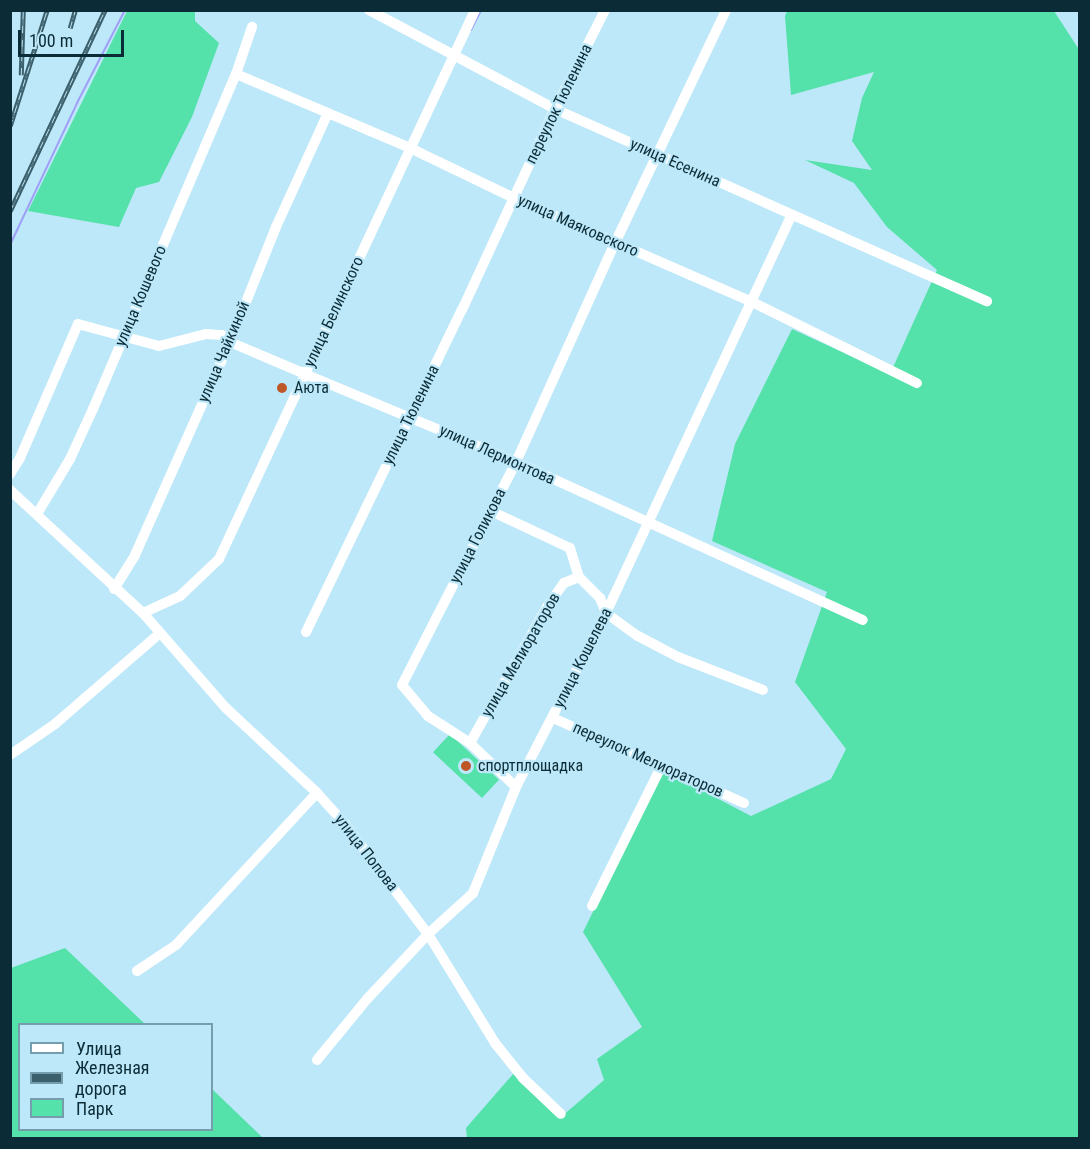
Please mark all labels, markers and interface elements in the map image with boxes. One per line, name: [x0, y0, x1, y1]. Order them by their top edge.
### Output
scale bar: [21, 18, 128, 56]
text: 100 m: [29, 30, 73, 51]
street label: переулок Тюленина: [522, 41, 596, 167]
street label: улица Есенина: [627, 134, 723, 192]
street label: улица Маяковского: [515, 191, 641, 261]
street label: улица Кошевого: [111, 243, 171, 349]
street label: улица Белинского: [300, 254, 368, 370]
street label: улица Чайкиной: [194, 299, 254, 405]
street label: улица Тюленина: [379, 362, 443, 468]
place label: Аюта: [294, 378, 329, 398]
marker: Аюта: [275, 381, 289, 395]
street label: улица Лермонтова: [436, 421, 558, 489]
street label: улица Голикова: [446, 485, 510, 587]
street label: улица Мелиораторов: [478, 589, 564, 721]
street label: улица Кошелева: [550, 605, 616, 711]
street label: переулок Мелиораторов: [570, 718, 726, 802]
place label: спортплощадка: [478, 756, 583, 776]
marker: спортплощадка: [459, 759, 473, 773]
street label: улица Попова: [330, 811, 402, 895]
legend: [18, 1023, 213, 1131]
text: Улица: [76, 1038, 122, 1059]
text: Железная дорога: [75, 1057, 150, 1099]
text: Парк: [76, 1098, 113, 1119]

